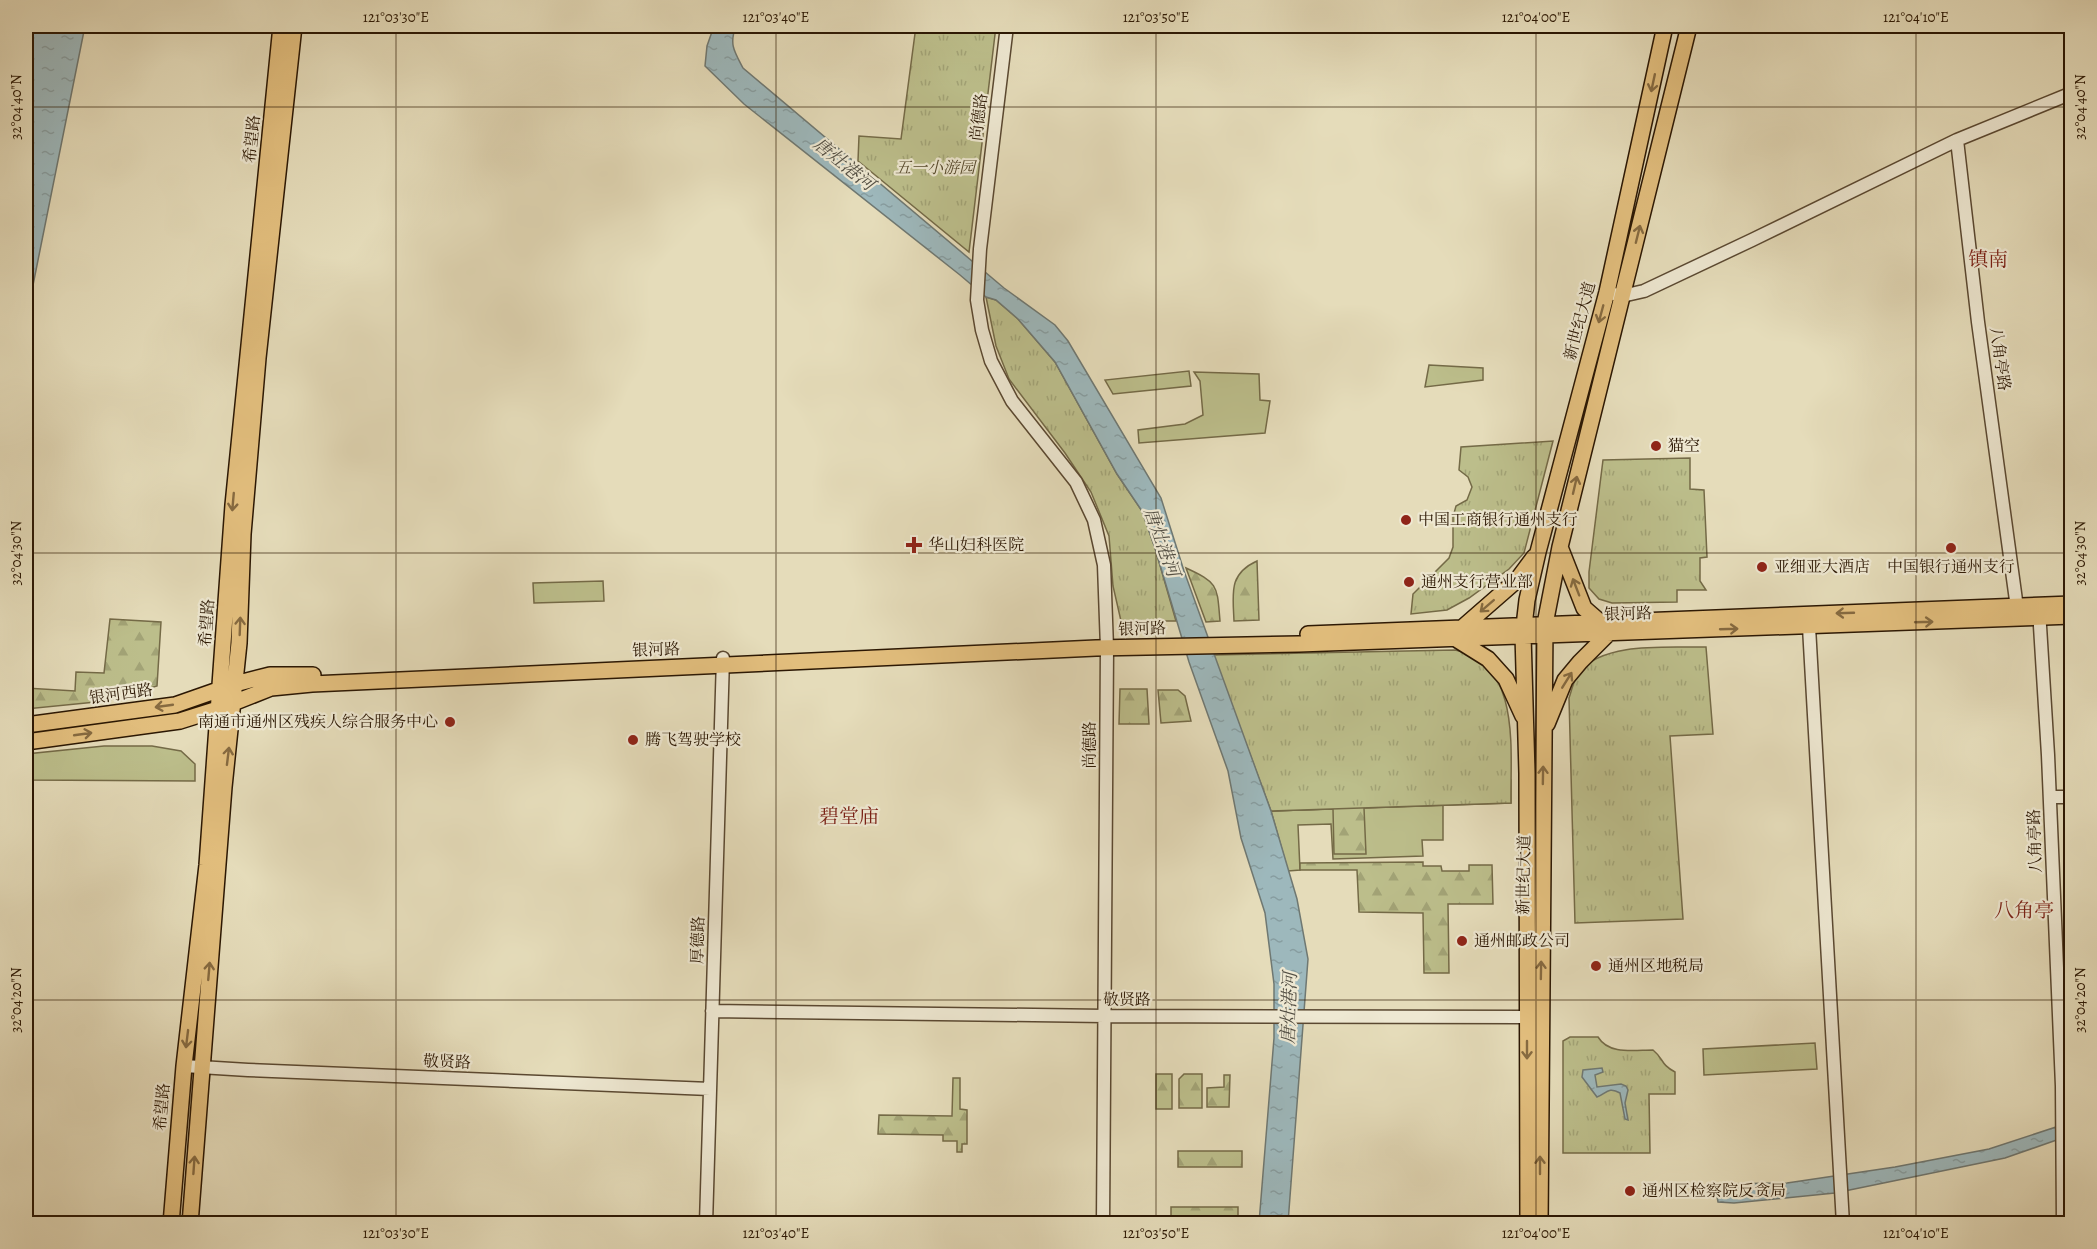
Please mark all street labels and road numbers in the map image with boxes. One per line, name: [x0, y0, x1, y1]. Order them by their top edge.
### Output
street label: 尚德路: [965, 92, 993, 142]
street label: 希望路: [239, 114, 265, 164]
street label: 新世纪大道: [1559, 280, 1601, 362]
street label: 八角亭路: [1985, 326, 2015, 392]
street label: 希望路: [194, 598, 220, 648]
street label: 银河路: [1604, 602, 1652, 626]
street label: 银河路: [1118, 617, 1166, 641]
street label: 银河路: [632, 638, 680, 662]
street label: 银河西路: [88, 679, 154, 709]
street label: 尚德路: [1079, 721, 1101, 769]
street label: 八角亭路: [2023, 809, 2047, 873]
street label: 新世纪大道: [1512, 835, 1536, 915]
street label: 厚德路: [686, 916, 710, 964]
street label: 敬贤路: [1103, 989, 1151, 1011]
street label: 敬贤路: [423, 1050, 471, 1074]
street label: 希望路: [149, 1082, 175, 1132]

